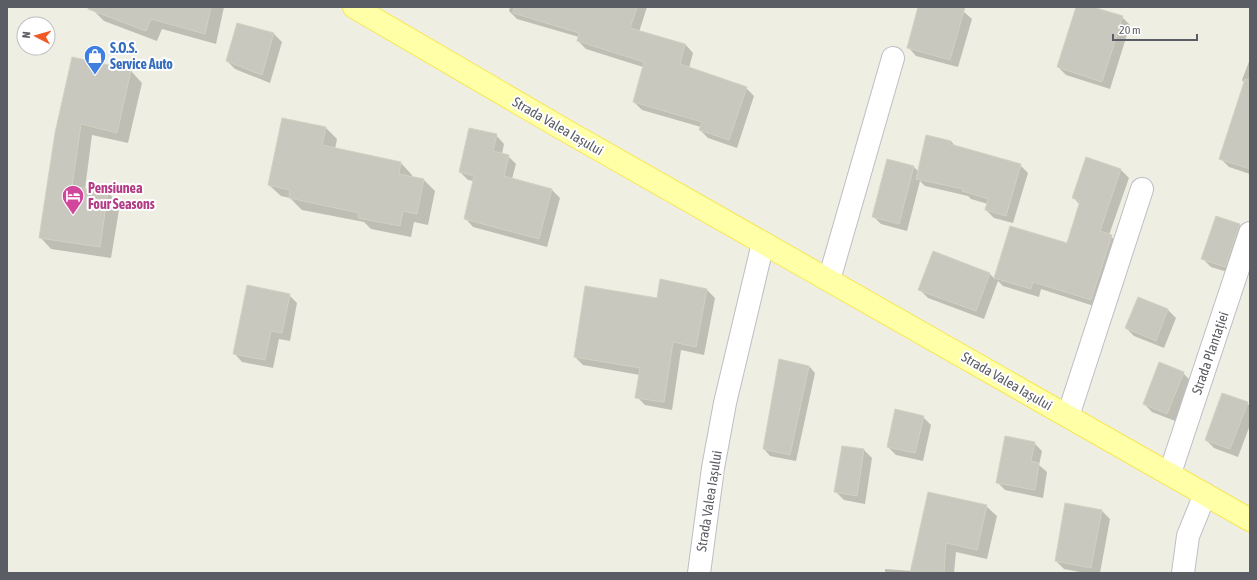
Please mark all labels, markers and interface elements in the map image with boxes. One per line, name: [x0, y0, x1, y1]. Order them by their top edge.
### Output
north arrow: [16, 16, 56, 56]
scale bar: [1113, 16, 1197, 42]
text: 20 m: [1119, 23, 1141, 37]
text: N: [20, 31, 32, 39]
place label: S.O.S. Service Auto: [110, 40, 173, 72]
shop icon: S.O.S. Service Auto: [82, 43, 108, 76]
street label: Strada Valea Iașului: [510, 94, 606, 158]
place label: Pensiunea Four Seasons: [88, 180, 155, 212]
hotel icon: Pensiunea Four Seasons: [60, 183, 86, 216]
street label: Strada Plantației: [1188, 309, 1232, 397]
street label: Strada Valea Iașului: [959, 349, 1055, 413]
street label: Strada Valea Iașului: [693, 449, 725, 553]

